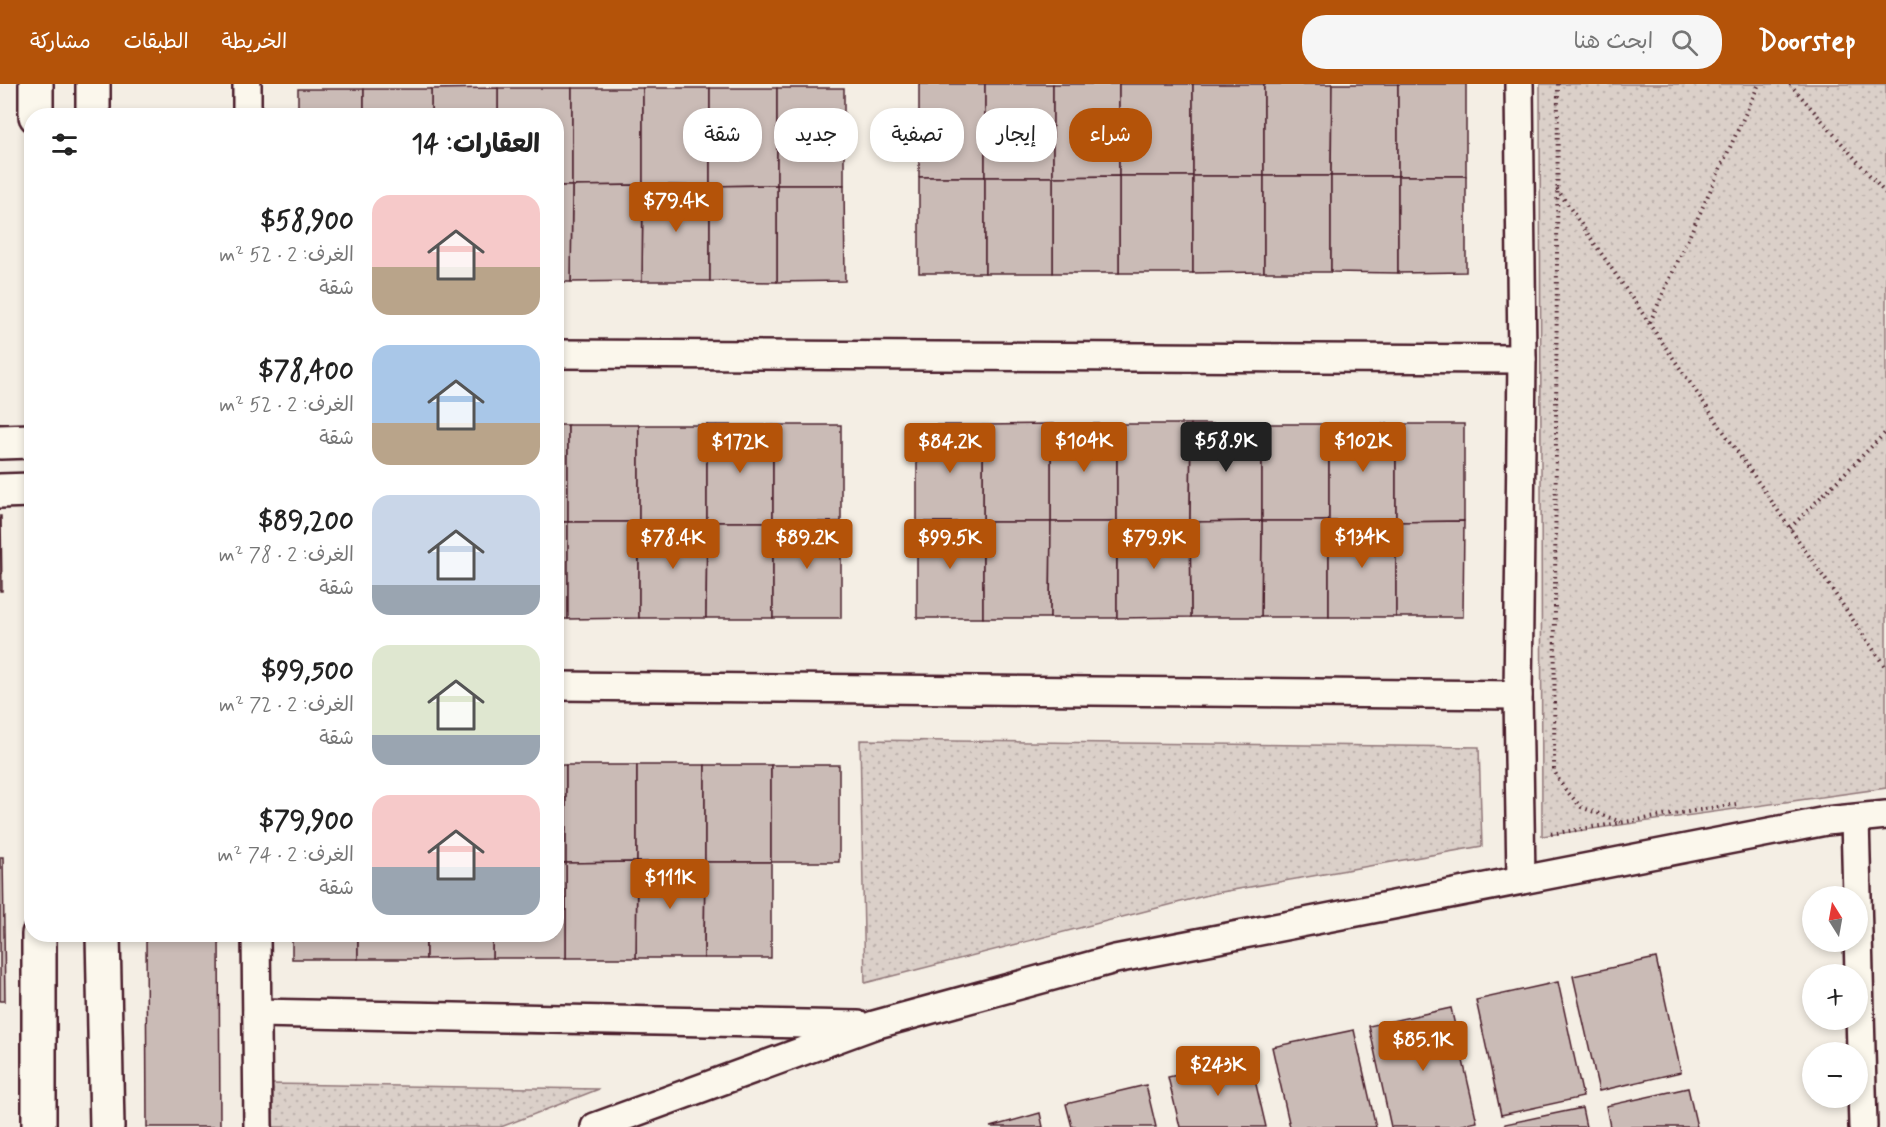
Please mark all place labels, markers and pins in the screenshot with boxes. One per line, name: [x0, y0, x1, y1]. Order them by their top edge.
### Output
pin: $79.4K: [627, 182, 725, 233]
pin: $104K: [1042, 422, 1126, 473]
pin: $58.9K: [1177, 422, 1275, 473]
pin: $102K: [1321, 422, 1405, 473]
pin: $172K: [698, 423, 782, 474]
pin: $84.2K: [901, 423, 999, 474]
pin: $134K: [1320, 518, 1404, 569]
pin: $78.4K: [624, 519, 722, 570]
pin: $89.2K: [758, 519, 856, 570]
pin: $99.5K: [901, 519, 999, 570]
pin: $79.9K: [1105, 519, 1203, 570]
pin: $111K: [628, 859, 712, 910]
pin: $85.1K: [1374, 1021, 1472, 1072]
pin: $243K: [1176, 1046, 1260, 1097]

